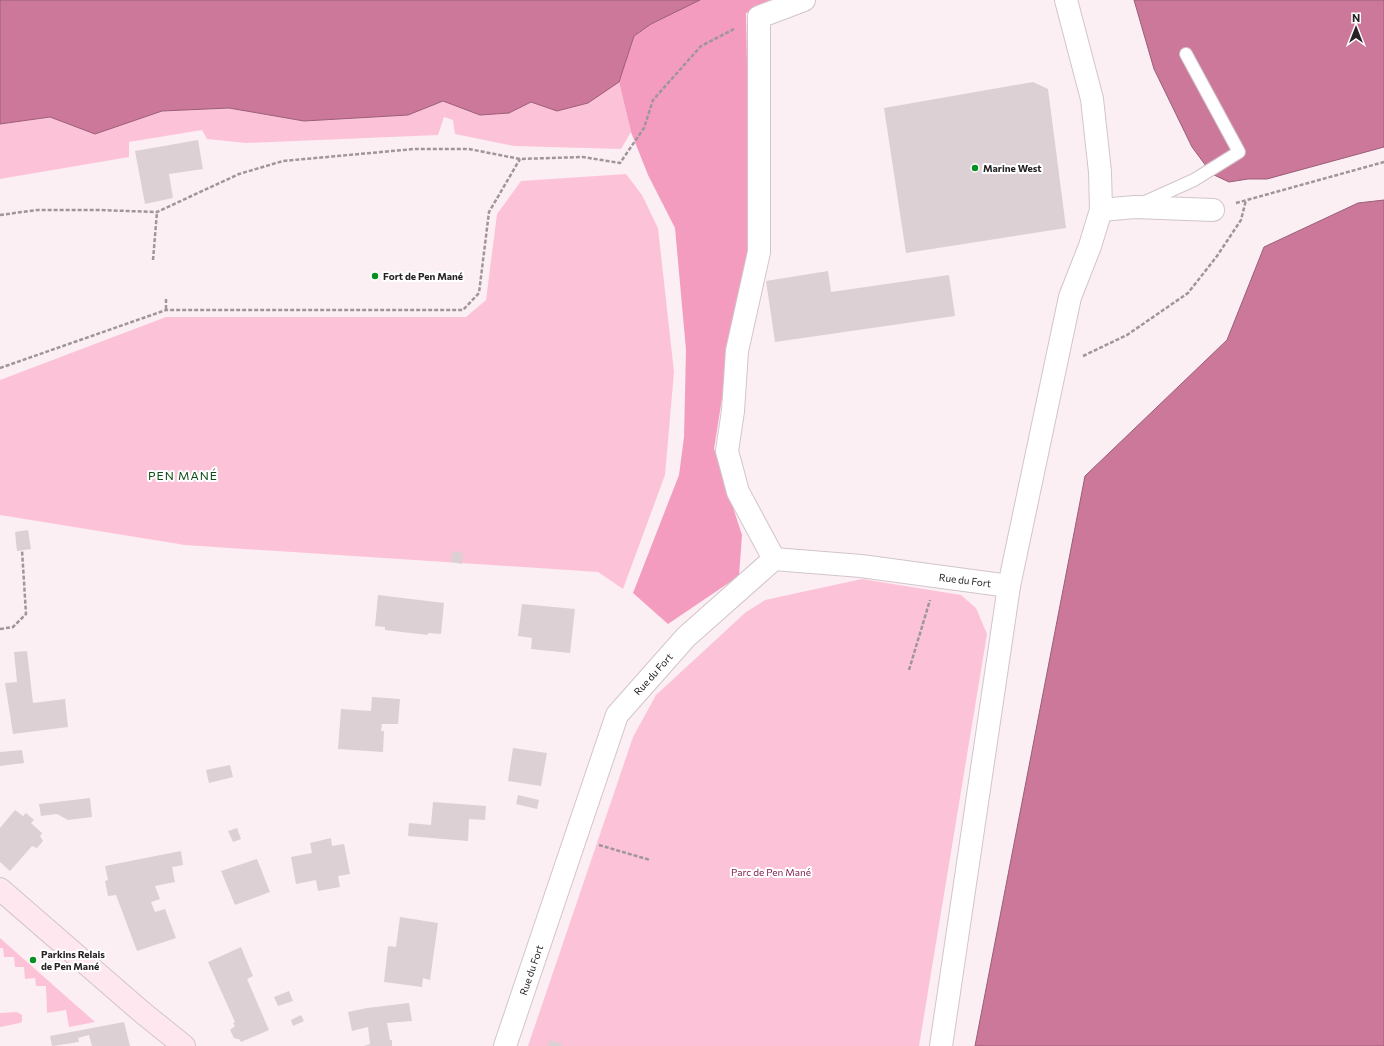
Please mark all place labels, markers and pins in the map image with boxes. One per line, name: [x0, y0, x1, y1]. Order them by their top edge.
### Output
place label: Marine West: [983, 162, 1042, 174]
marker: Marine West: [970, 163, 980, 173]
place label: Fort de Pen Mané: [383, 270, 463, 282]
marker: Fort de Pen Mané: [370, 271, 380, 281]
place label: Parkins Relais de Pen Mané: [41, 948, 105, 972]
marker: Parkins Relais de Pen Mané: [28, 955, 38, 965]

